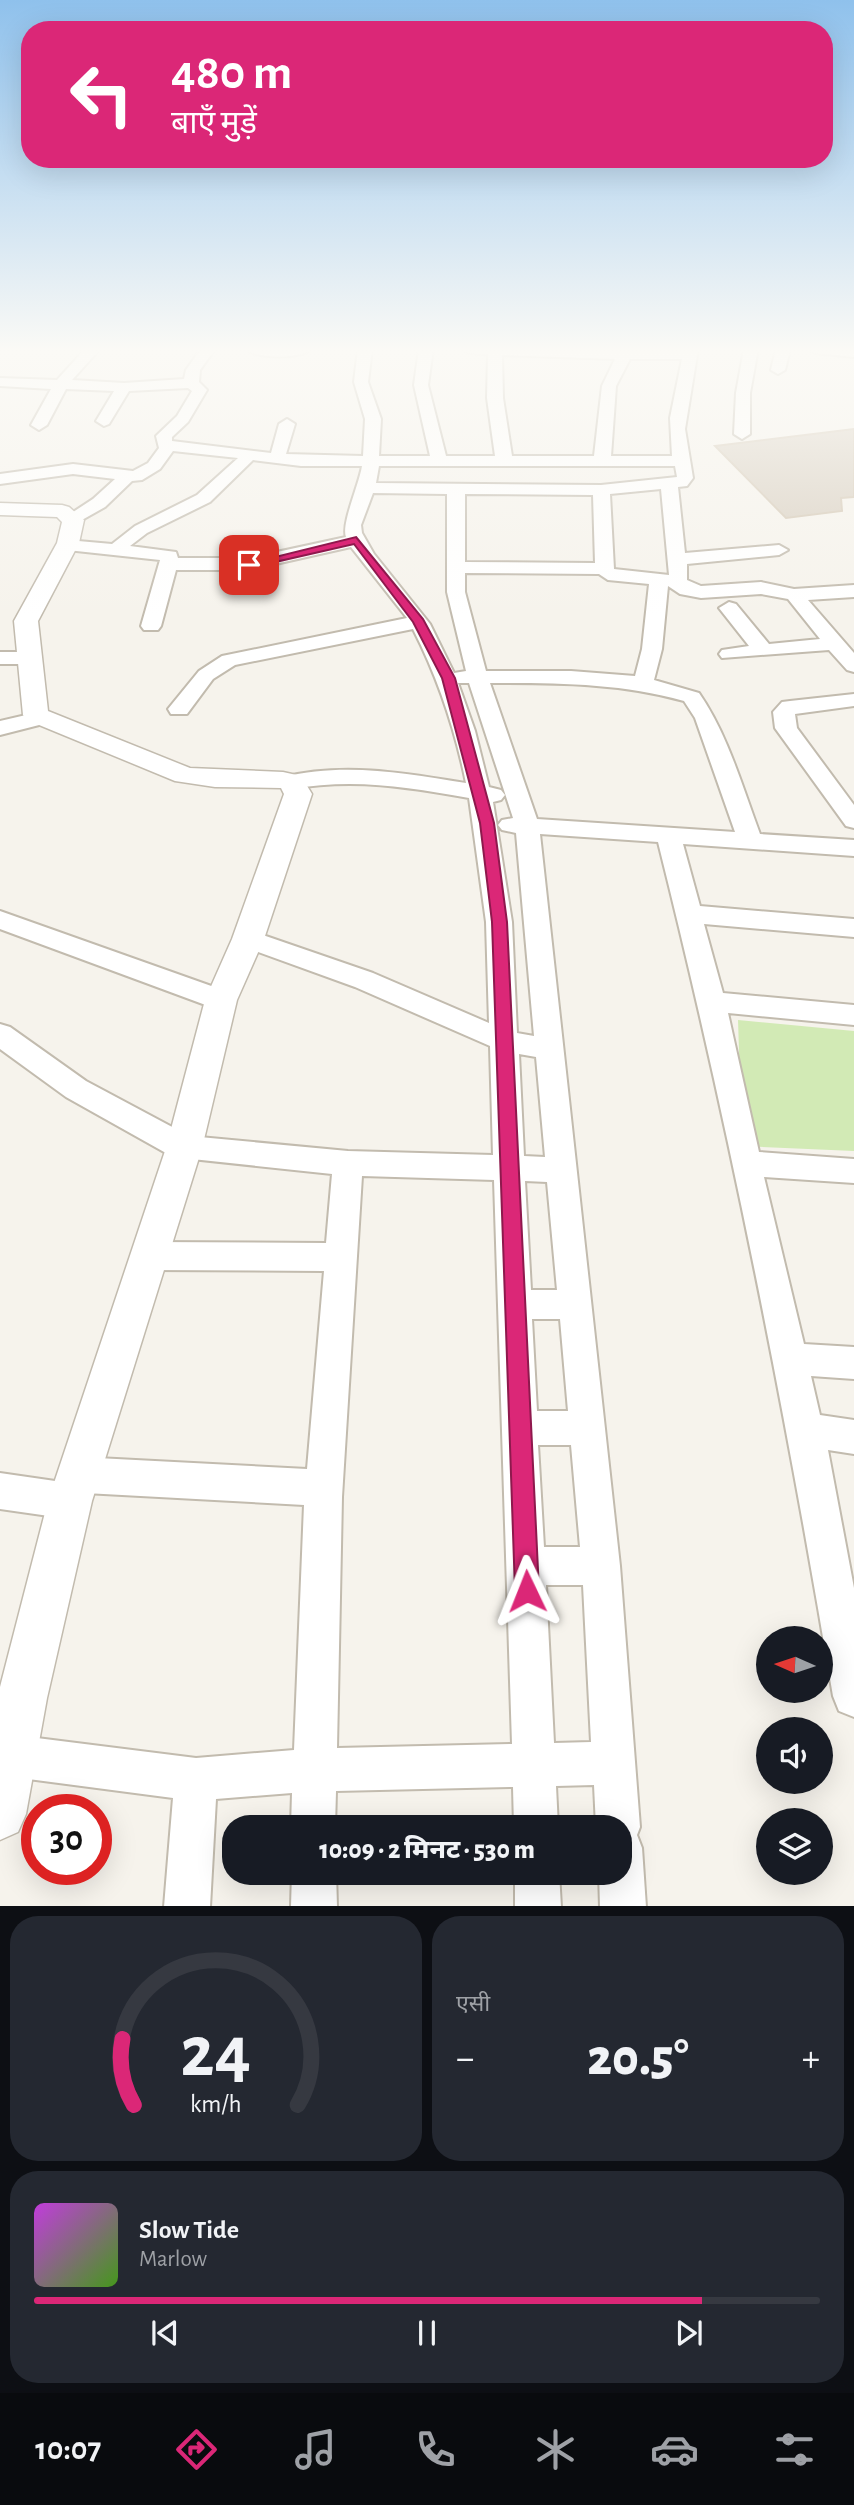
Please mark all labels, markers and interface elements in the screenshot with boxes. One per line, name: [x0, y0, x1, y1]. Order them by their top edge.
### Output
icon: left: [56, 49, 147, 140]
text: 480 m: [171, 49, 292, 98]
text: बाएँ मुड़ें: [171, 107, 257, 139]
pin: [219, 535, 279, 595]
icon: arrive: [230, 546, 268, 584]
position arrow: [490, 1554, 564, 1628]
north arrow: [756, 1626, 833, 1703]
map controls: [756, 1626, 833, 1885]
button: sound: [756, 1717, 833, 1794]
speed limit sign: 30: [21, 1794, 112, 1885]
button: layers: [756, 1808, 833, 1885]
text: 10:09 · 2 मिनट · 530 m: [319, 1837, 535, 1863]
text: एसी: [456, 1993, 490, 2016]
text: 24: [181, 2017, 251, 2090]
text: 20.5°: [587, 2032, 689, 2084]
text: −: [456, 2040, 474, 2078]
text: +: [802, 2040, 820, 2078]
text: km/h: [190, 2091, 242, 2116]
text: Slow Tide: [139, 2217, 239, 2243]
text: Marlow: [139, 2248, 207, 2271]
icon: previous: [146, 2314, 184, 2352]
icon: pause: [408, 2314, 446, 2352]
icon: next: [670, 2314, 708, 2352]
icon: directions: [172, 2425, 221, 2474]
icon: music: [291, 2425, 340, 2474]
icon: phone: [411, 2425, 460, 2474]
icon: climate: [531, 2425, 580, 2474]
icon: car: [650, 2425, 699, 2474]
icon: filters: [770, 2425, 819, 2474]
text: 10:07: [35, 2433, 101, 2465]

